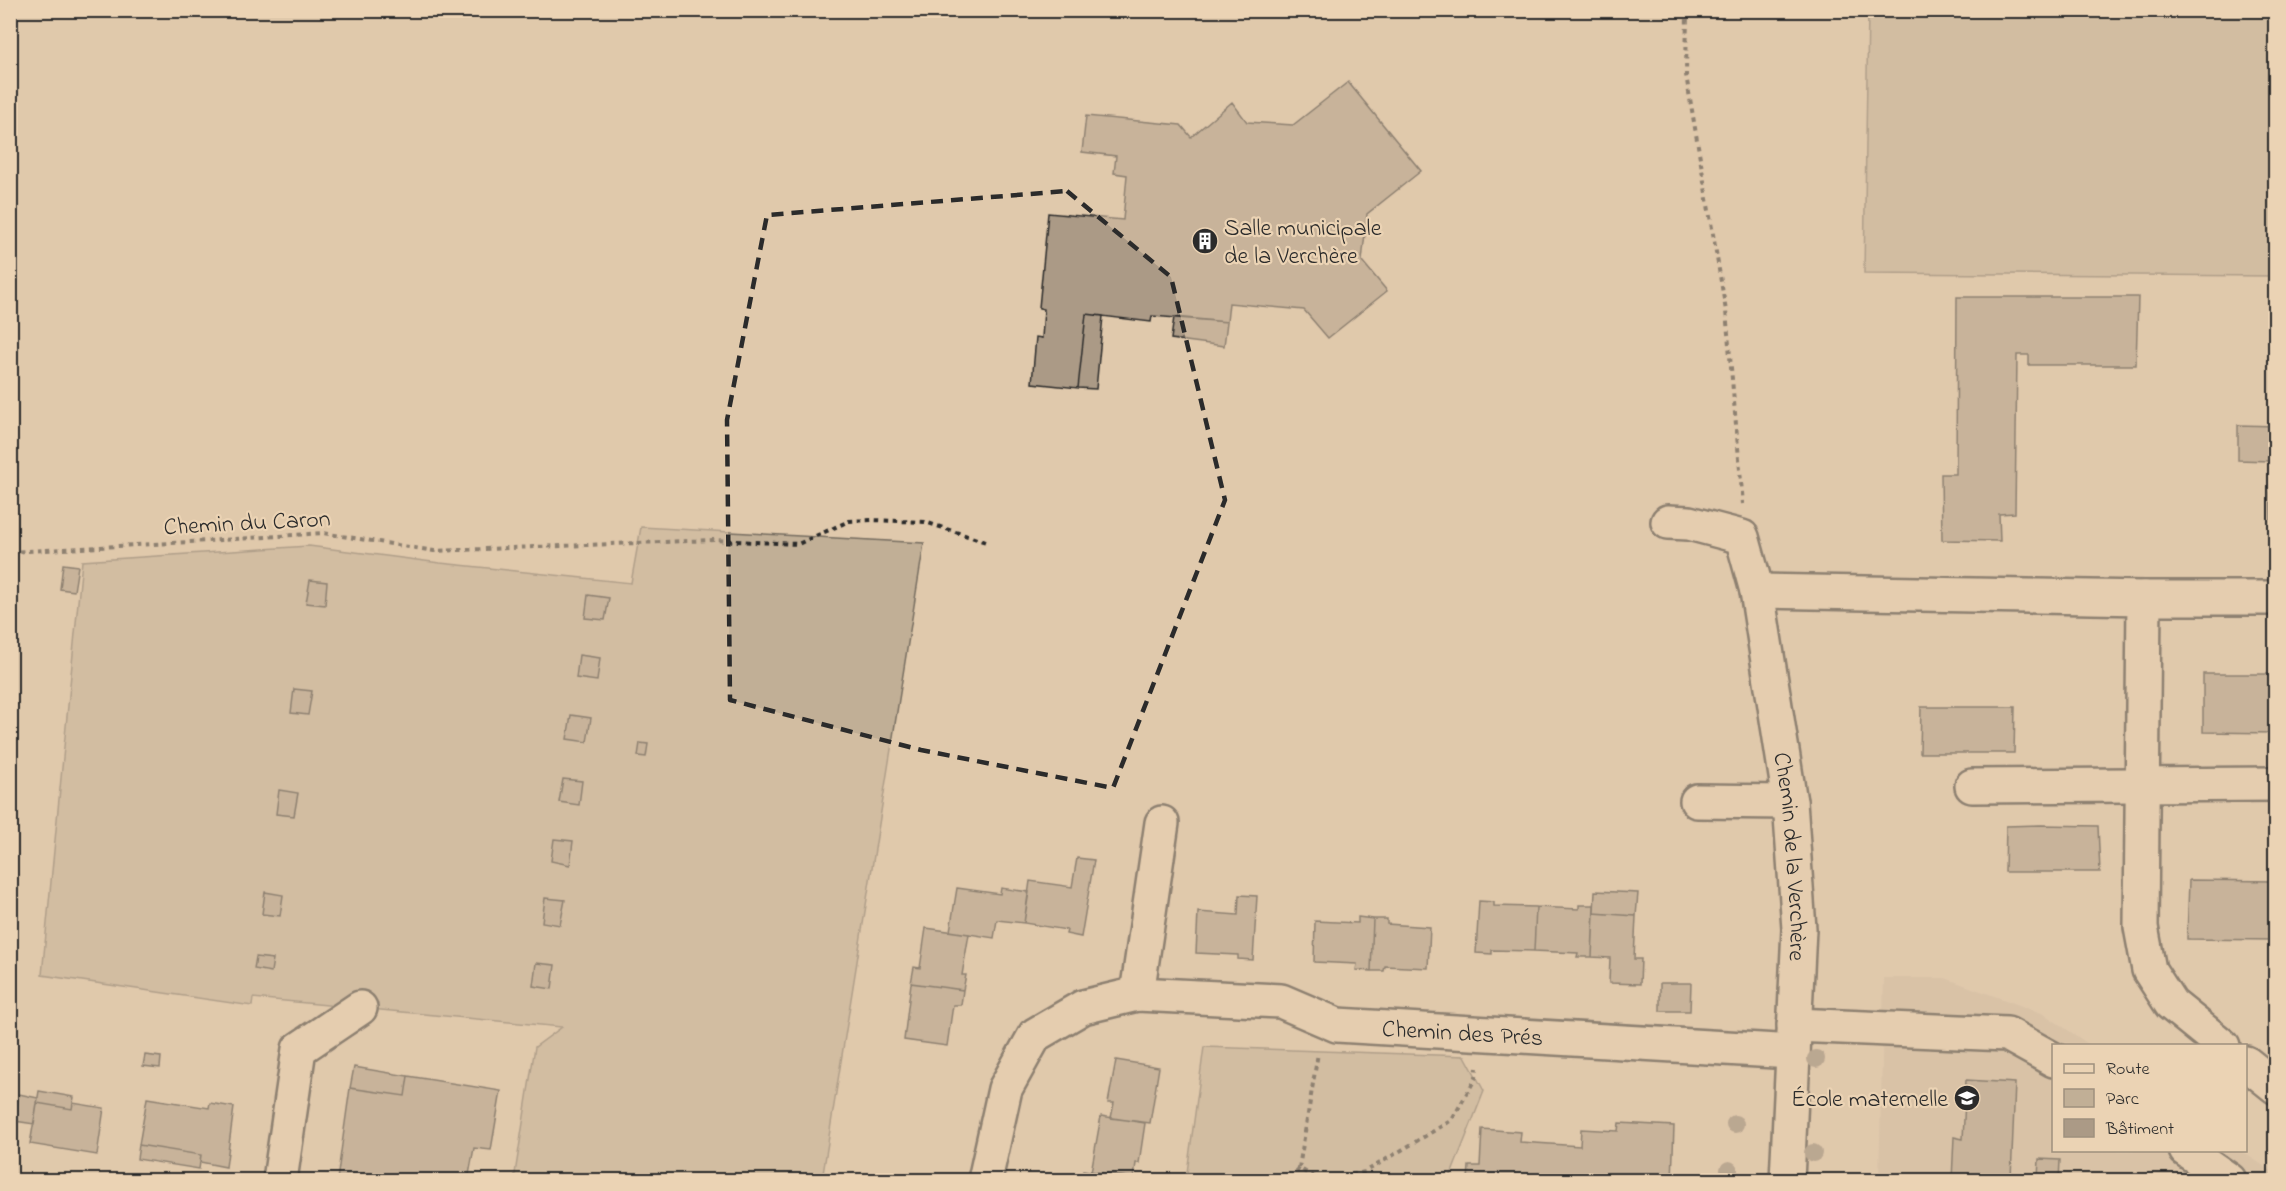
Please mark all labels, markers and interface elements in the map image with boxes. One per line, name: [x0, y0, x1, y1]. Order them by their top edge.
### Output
place label: Salle municipale de la Verchère: [1224, 212, 1382, 275]
building icon: Salle municipale de la Verchère: [1190, 226, 1220, 256]
street label: Chemin du Caron: [163, 503, 332, 546]
street label: Chemin de la Verchère: [1762, 750, 1814, 962]
street label: Chemin des Prés: [1381, 1013, 1544, 1057]
legend: [2052, 1044, 2247, 1152]
text: Route: [2106, 1057, 2151, 1083]
place label: École maternelle: [1791, 1083, 1948, 1118]
school or university icon: École maternelle: [1952, 1083, 1982, 1113]
text: Parc: [2106, 1087, 2139, 1113]
text: Bâtiment: [2105, 1117, 2174, 1143]

